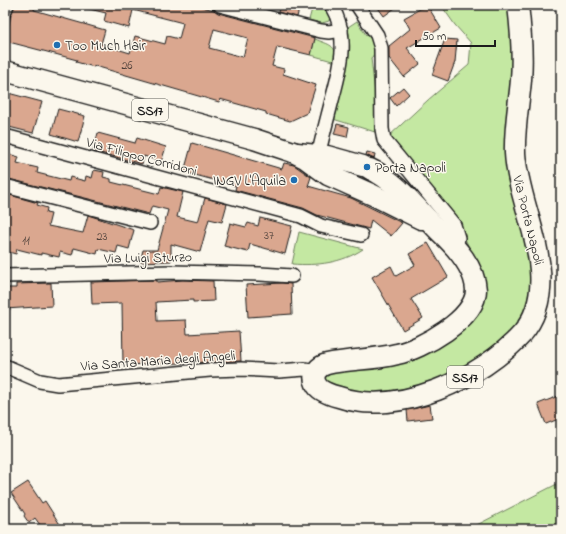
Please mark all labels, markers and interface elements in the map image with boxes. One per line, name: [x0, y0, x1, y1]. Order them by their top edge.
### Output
scale bar: [416, 22, 495, 48]
text: 50 m: [422, 28, 446, 46]
place label: Too Much Hair: [65, 36, 147, 57]
marker: Too Much Hair: [52, 40, 62, 50]
house number: 26: [121, 57, 133, 75]
road number: SS17: [132, 99, 168, 121]
street label: Via Filippo Corridoni: [83, 132, 199, 182]
place label: Porta Napoli: [375, 158, 446, 179]
marker: Porta Napoli: [362, 162, 372, 172]
place label: INGV L'Aquila: [213, 171, 286, 192]
street label: Via Porta Napoli: [506, 172, 549, 267]
marker: INGV L'Aquila: [289, 175, 299, 185]
house number: 37: [264, 227, 274, 245]
house number: 23: [97, 228, 108, 246]
house number: 11: [22, 232, 30, 250]
street label: Via Luigi Sturzo: [103, 247, 192, 271]
street label: Via Santa Maria degli Angeli: [79, 346, 236, 378]
road number: SS17: [447, 366, 483, 388]

